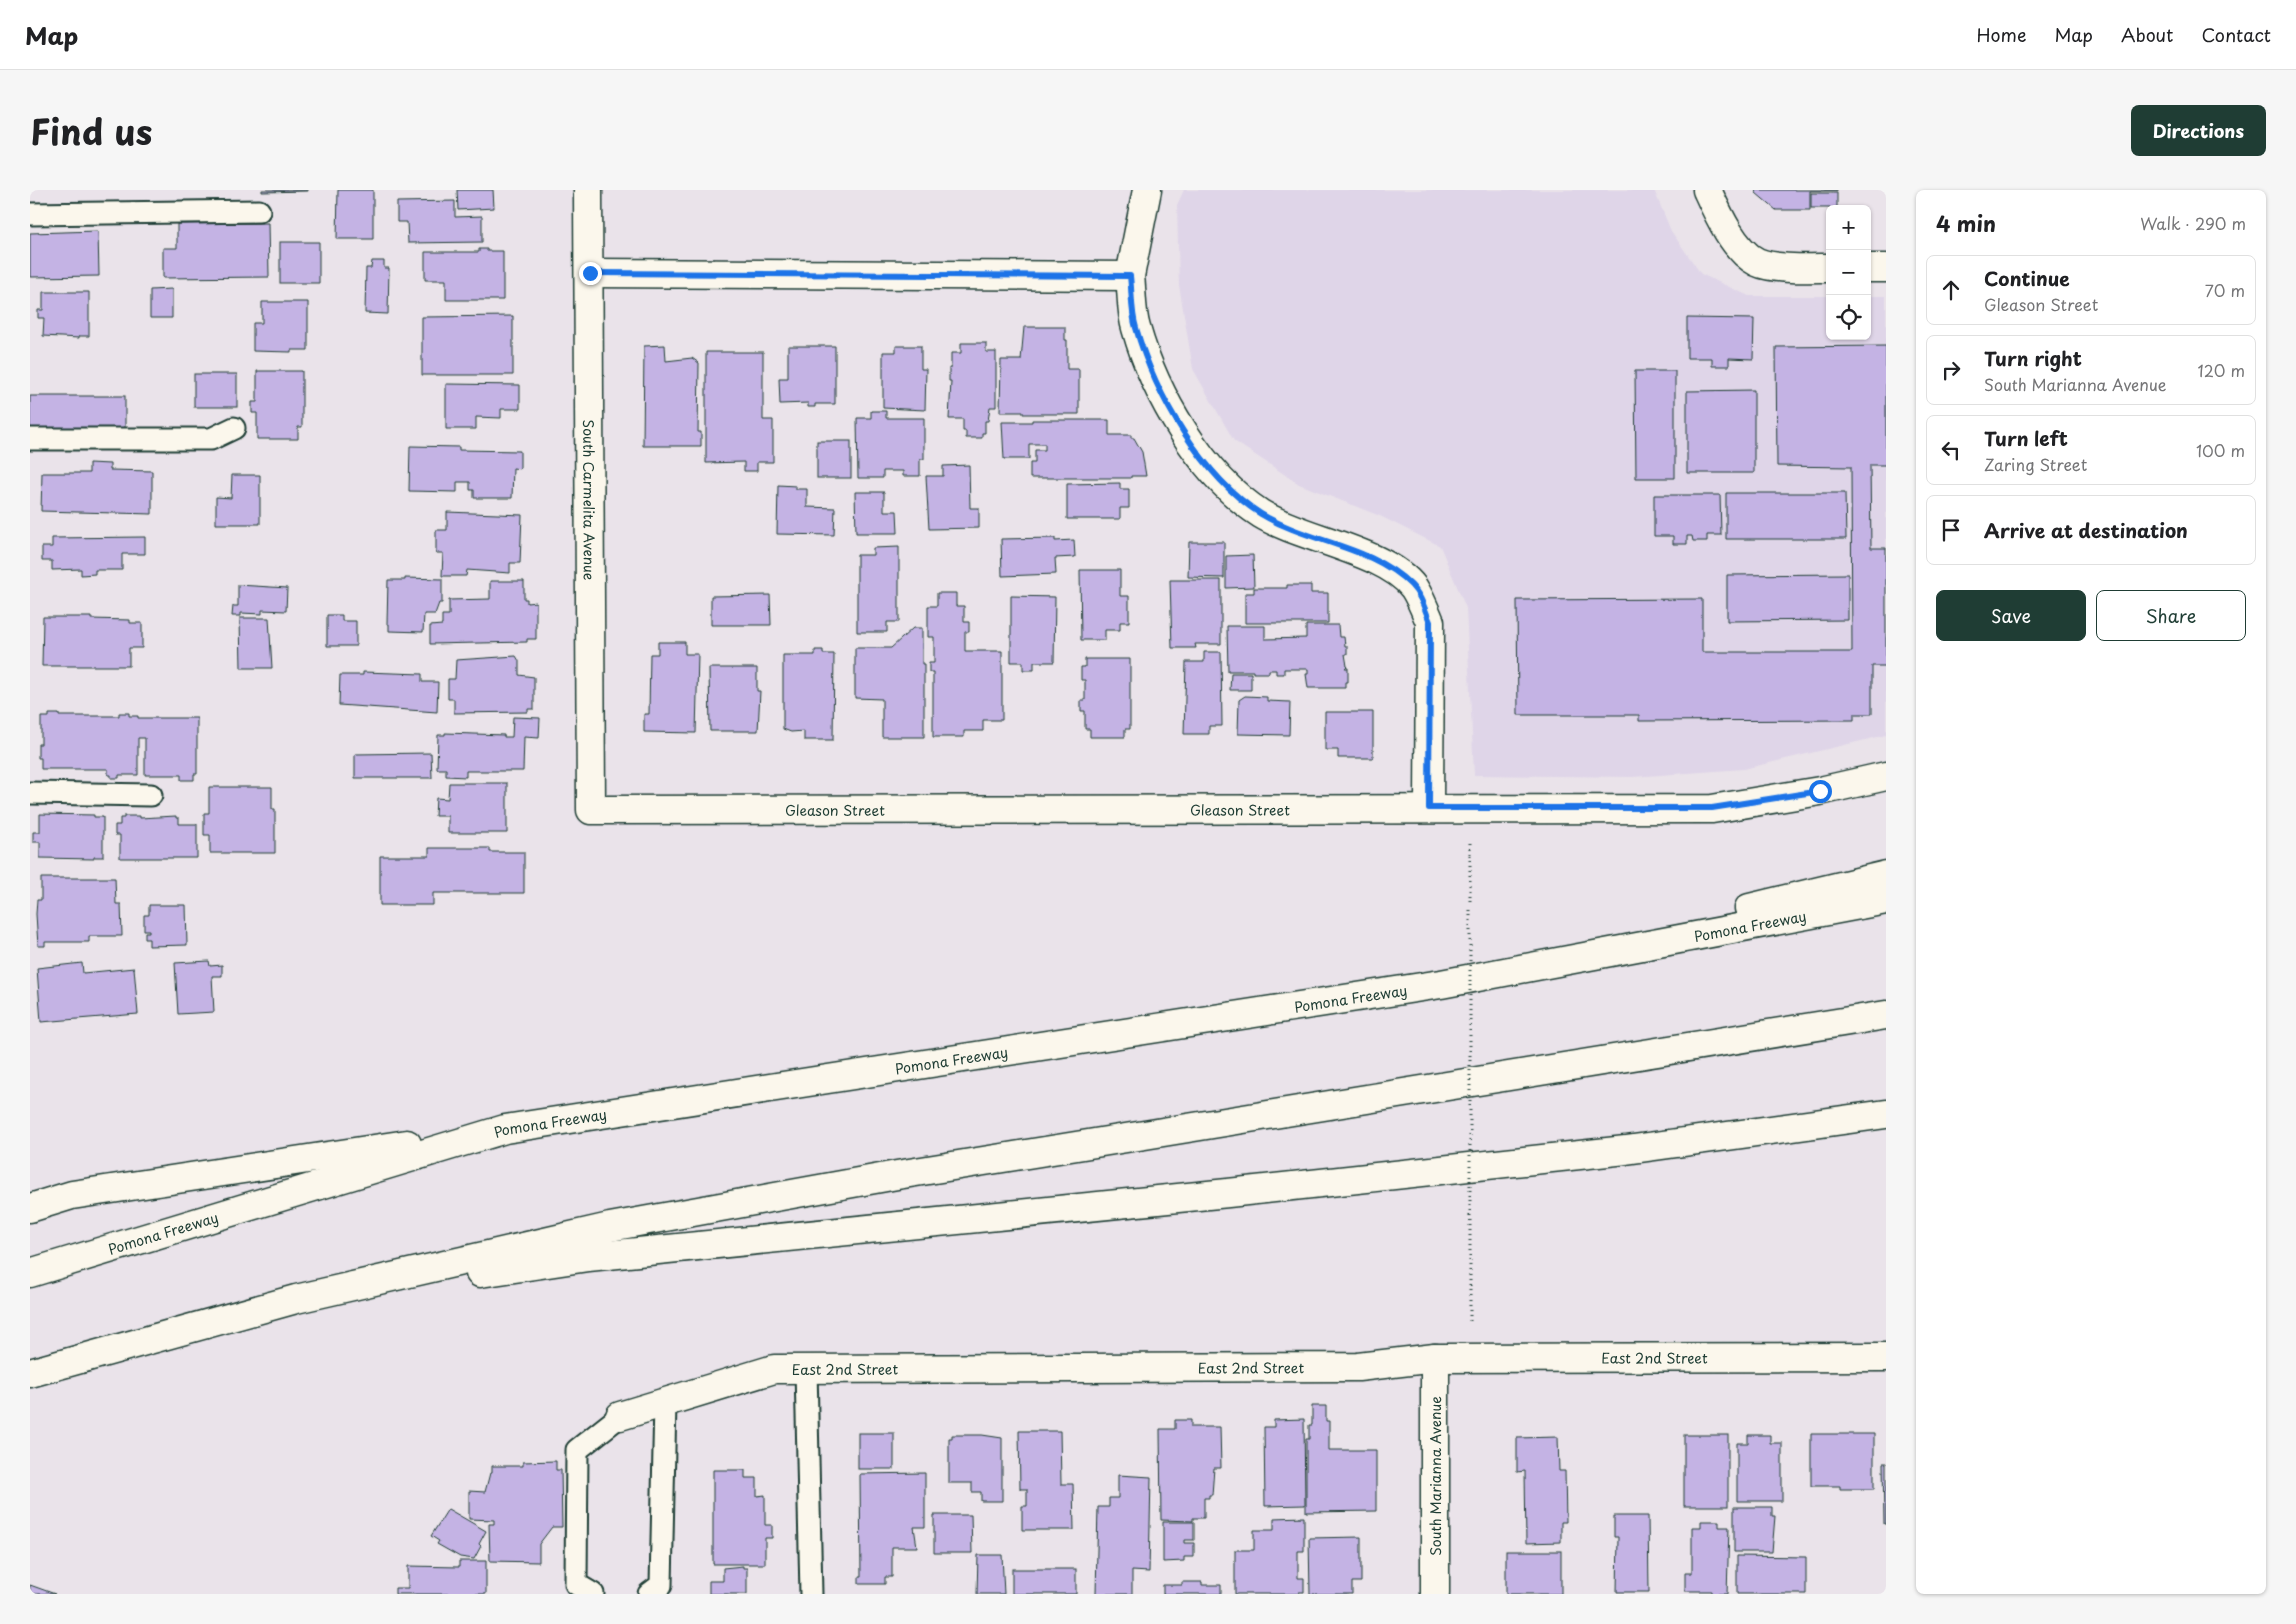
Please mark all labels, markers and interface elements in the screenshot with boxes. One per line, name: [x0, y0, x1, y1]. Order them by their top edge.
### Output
text: Map: [25, 17, 78, 53]
text: Home: [1976, 21, 2026, 48]
text: Map: [2054, 21, 2093, 48]
text: About: [2121, 21, 2173, 48]
text: Contact: [2201, 21, 2271, 48]
text: Find us: [30, 104, 152, 157]
button: Directions: [2131, 105, 2266, 156]
map controls: [1826, 205, 1871, 340]
button: +: [1826, 205, 1871, 250]
text: 4 min: [1936, 207, 1996, 239]
text: Walk · 290 m: [2140, 211, 2246, 235]
button: −: [1826, 250, 1871, 295]
route end: [579, 262, 602, 285]
text: Continue: [1984, 264, 2070, 292]
icon: ahead: [1937, 276, 1965, 304]
text: 70 m: [2205, 278, 2245, 302]
text: Gleason Street: [1984, 292, 2098, 316]
button: locate: [1826, 295, 1871, 340]
text: Turn right: [1984, 344, 2082, 372]
icon: right: [1937, 356, 1965, 384]
text: 120 m: [2198, 358, 2245, 382]
text: South Marianna Avenue: [1984, 372, 2167, 396]
street label: South Carmelita Avenue: [579, 420, 600, 581]
text: Turn left: [1984, 424, 2068, 452]
icon: left: [1937, 436, 1965, 464]
text: 100 m: [2196, 438, 2245, 462]
text: Zaring Street: [1984, 452, 2087, 476]
icon: arrive: [1937, 516, 1965, 544]
text: Arrive at destination: [1984, 516, 2188, 544]
button: Save: [1936, 590, 2086, 641]
button: Share: [2096, 590, 2246, 641]
route start: [1809, 780, 1832, 803]
street label: Gleason Street: [785, 799, 885, 820]
street label: Gleason Street: [1190, 799, 1290, 820]
street label: Pomona Freeway: [1692, 905, 1808, 947]
street label: Pomona Freeway: [1293, 979, 1408, 1017]
street label: Pomona Freeway: [893, 1041, 1009, 1079]
street label: Pomona Freeway: [491, 1103, 608, 1142]
street label: Pomona Freeway: [105, 1206, 221, 1259]
street label: East 2nd Street: [1601, 1347, 1708, 1368]
street label: East 2nd Street: [1198, 1357, 1305, 1378]
street label: East 2nd Street: [792, 1358, 899, 1379]
street label: South Marianna Avenue: [1425, 1396, 1446, 1556]

